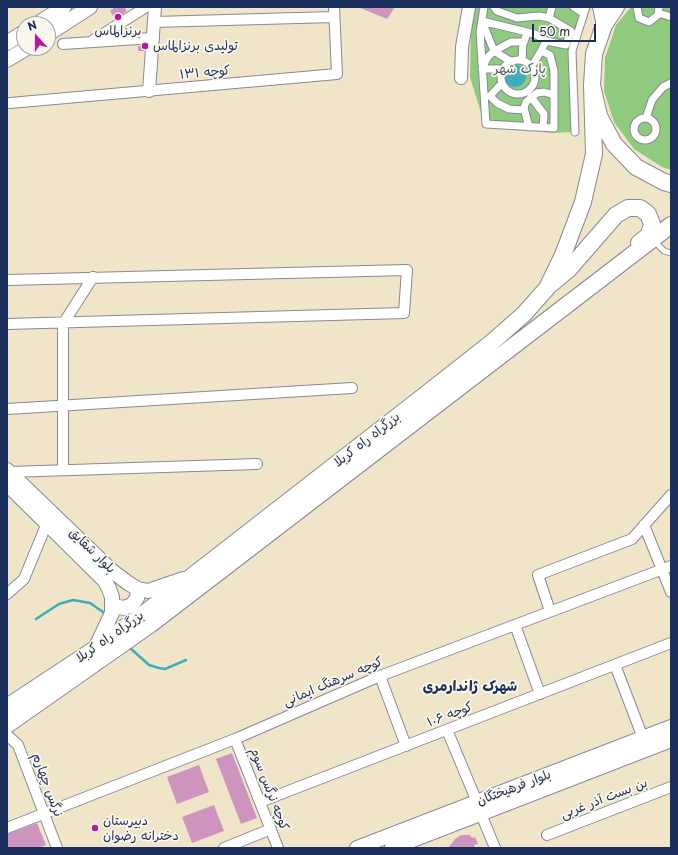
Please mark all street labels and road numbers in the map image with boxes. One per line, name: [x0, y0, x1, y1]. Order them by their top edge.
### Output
street label: کوچه ۱۳۱: [179, 63, 231, 83]
street label: بزرگراه راه کربلا: [331, 409, 403, 471]
street label: بلوار شقایق: [66, 525, 118, 577]
street label: بزرگراه راه کربلا: [73, 608, 147, 666]
street label: کوچه سرهنگ ایمانی: [281, 654, 385, 710]
street label: کوچه ۱۰۶: [425, 699, 475, 731]
street label: کوچه نرگس سوم: [246, 745, 292, 833]
street label: نرگس چهارم: [28, 751, 66, 819]
street label: بلوار فرهیختگان: [475, 767, 553, 809]
street label: بن بست آذر غربی: [558, 775, 650, 823]

